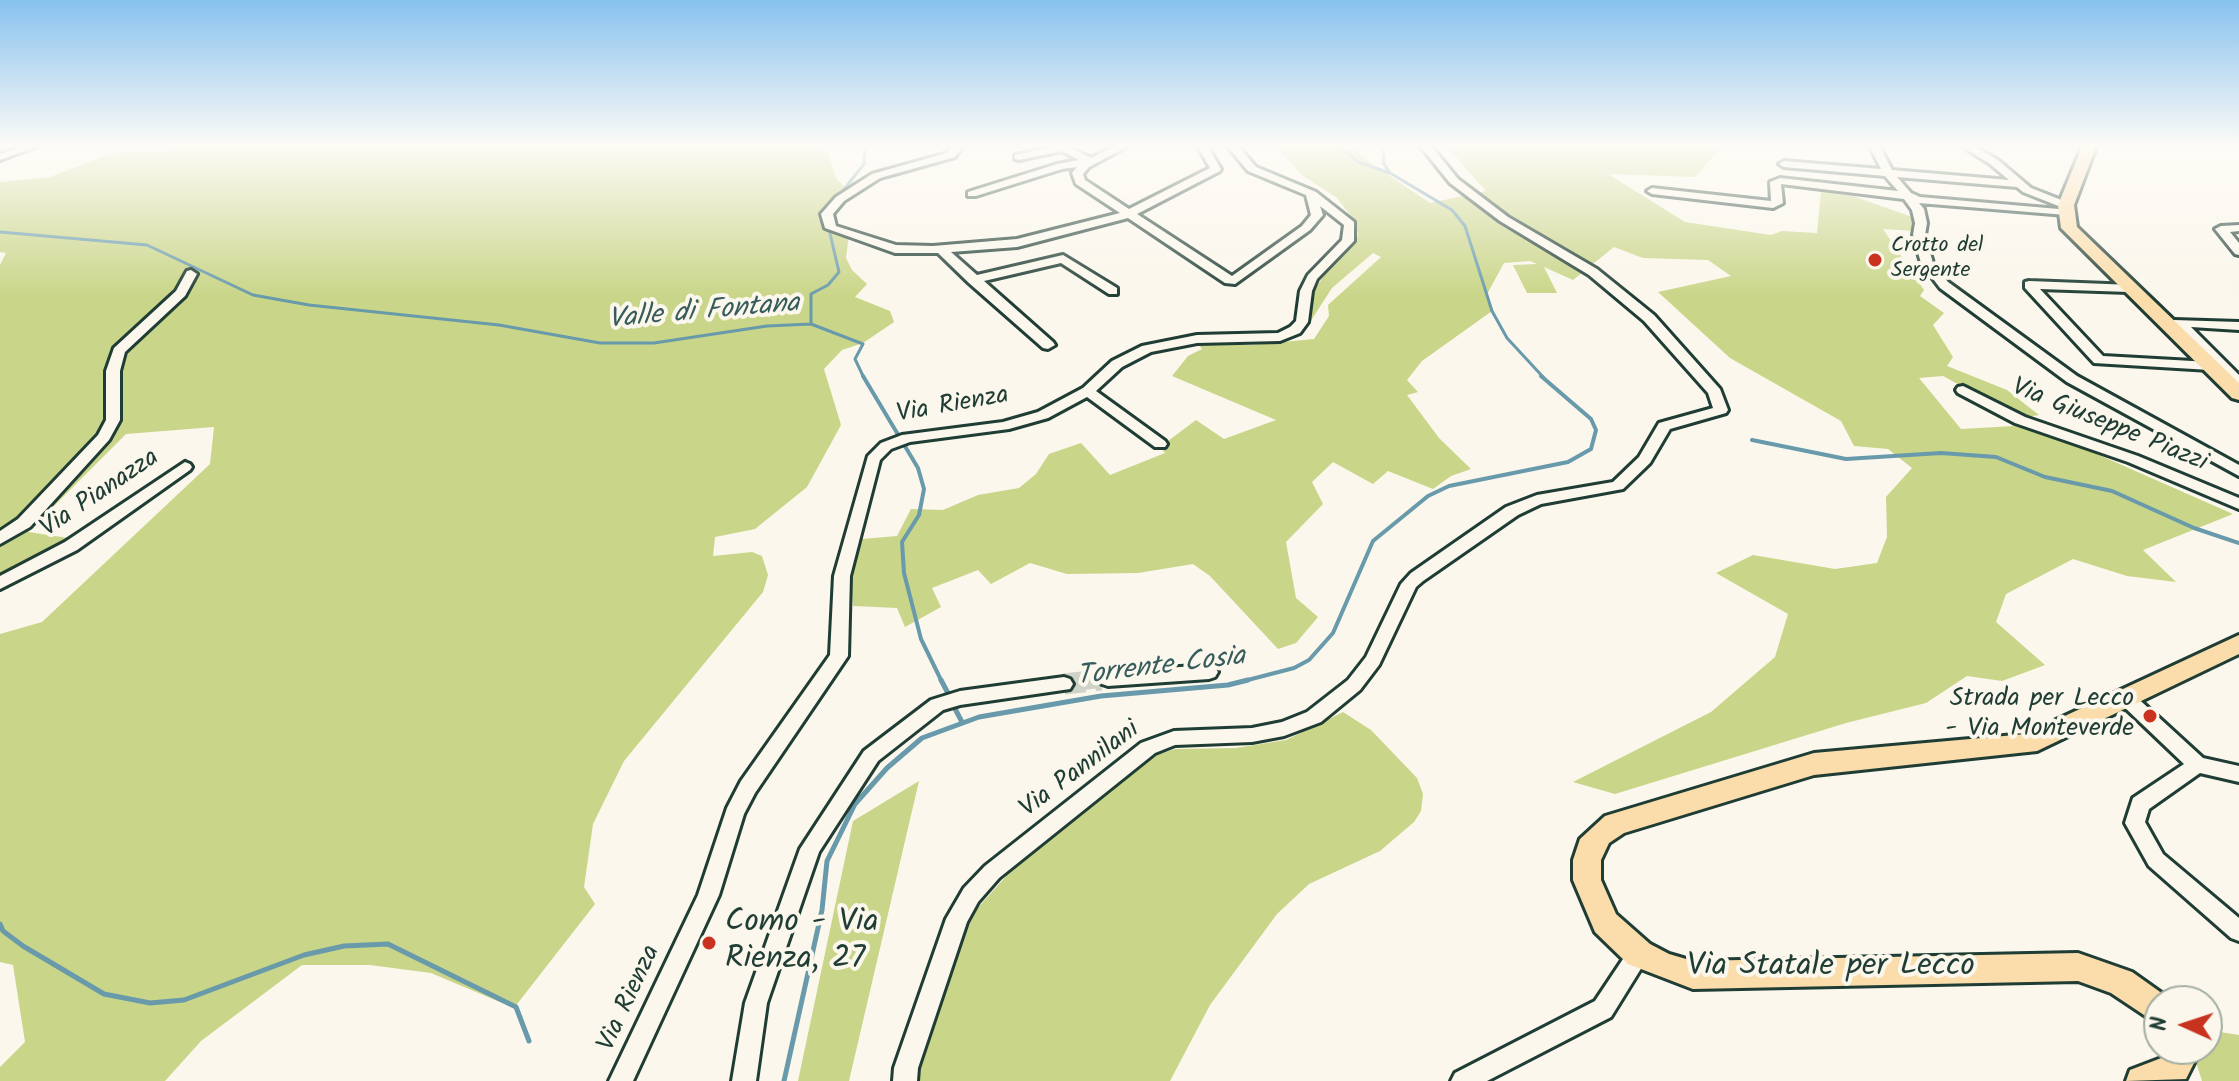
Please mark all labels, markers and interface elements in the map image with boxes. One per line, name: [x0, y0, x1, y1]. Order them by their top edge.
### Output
place label: Crotto del Sergente: [1891, 234, 1984, 286]
marker: Crotto del Sergente: [1866, 251, 1884, 269]
water label: Valle di Fontana: [607, 289, 801, 339]
street label: Via Giuseppe Piazzi: [2006, 373, 2212, 481]
street label: Via Rienza: [895, 382, 1011, 432]
street label: Via Pianazza: [36, 444, 166, 546]
water label: Torrente Cosia: [1075, 642, 1247, 696]
place label: Strada per Lecco - Via Monteverde: [1945, 685, 2134, 746]
marker: Strada per Lecco - Via Monteverde: [2141, 707, 2159, 725]
street label: Via Pannilani: [1015, 716, 1147, 826]
place label: Como - Via Rienza, 27: [725, 906, 879, 981]
marker: Como - Via Rienza, 27: [700, 934, 718, 952]
street label: Via Rienza: [593, 941, 669, 1057]
street label: Via Statale per Lecco: [1687, 950, 1975, 988]
north arrow: [2143, 985, 2223, 1065]
text: N: [2143, 1016, 2178, 1032]

